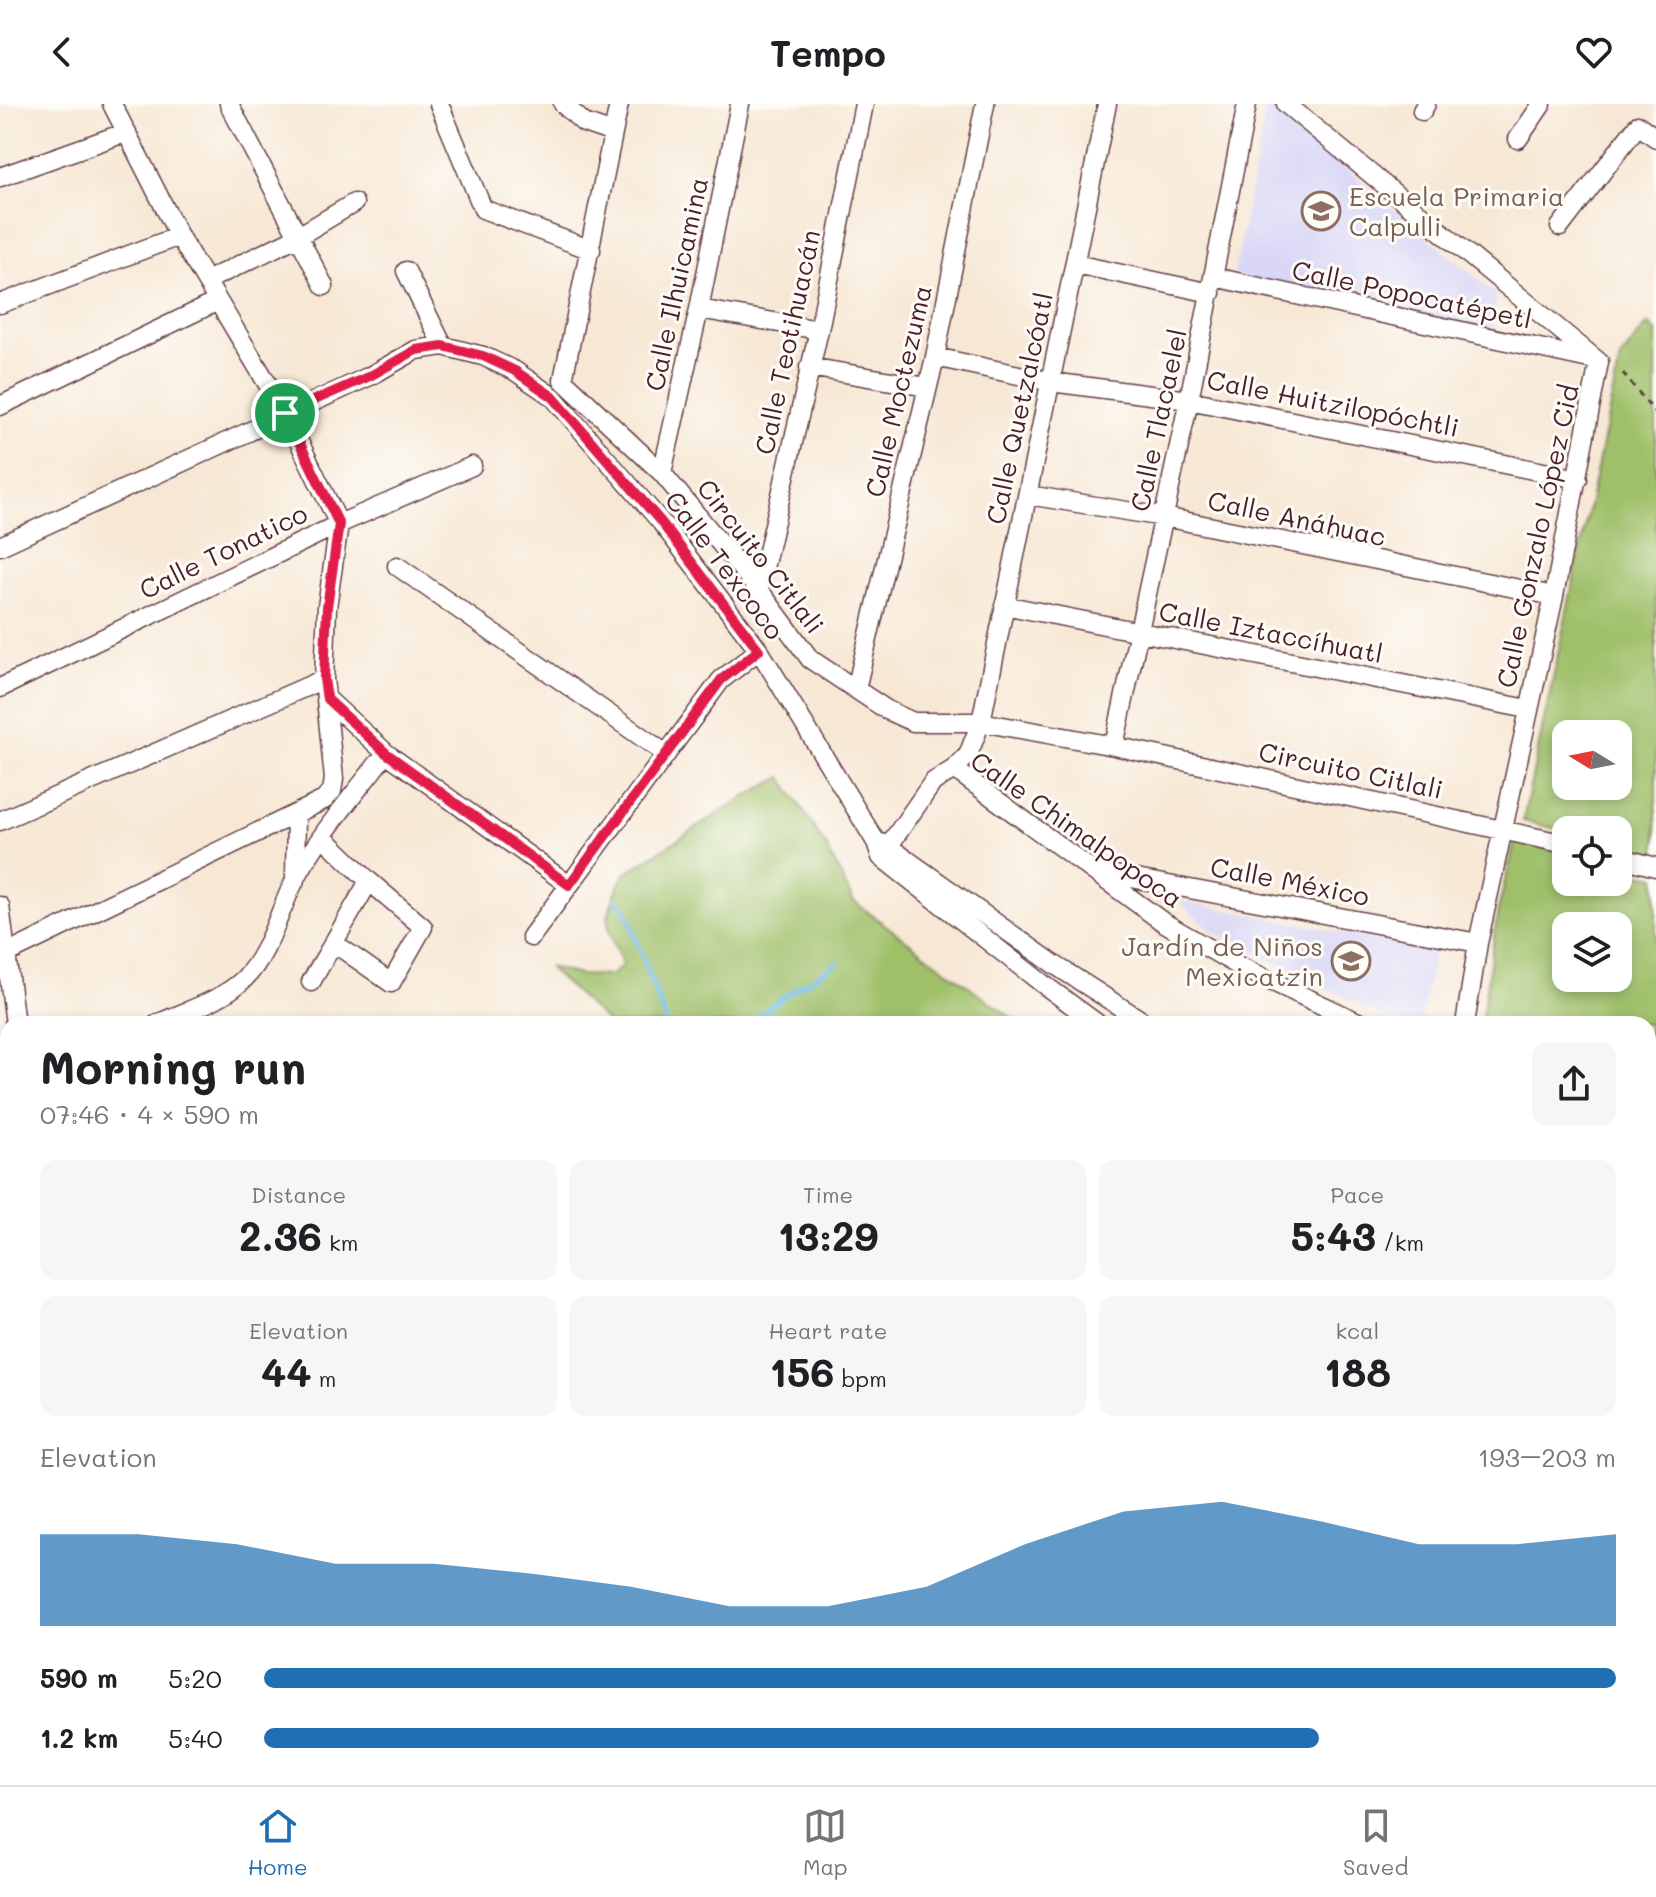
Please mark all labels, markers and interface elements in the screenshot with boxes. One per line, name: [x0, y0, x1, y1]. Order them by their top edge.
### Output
text: Tempo: [770, 29, 886, 76]
icon: back: [40, 30, 84, 74]
icon: heart: [1572, 30, 1616, 74]
street label: Calle Ilhuicamina: [637, 174, 715, 394]
place label: Escuela Primaria Calpulli: [1349, 179, 1564, 243]
school or university icon: Escuela Primaria Calpulli: [1300, 190, 1342, 232]
street label: Calle Teotihuacán: [747, 227, 827, 457]
street label: Calle Popocatépetl: [1289, 252, 1535, 336]
street label: Calle Moctezuma: [857, 282, 939, 500]
street label: Calle Quetzalcóatl: [978, 289, 1060, 527]
street label: Calle Tlacaelel: [1122, 325, 1194, 515]
street label: Calle Huitzilopóchtli: [1204, 362, 1462, 444]
pin: [251, 379, 319, 447]
street label: Calle Gonzalo López Cid: [1488, 381, 1586, 691]
icon: arrive: [263, 391, 307, 435]
street label: Circuito Citlali: [690, 472, 832, 640]
street label: Calle Anáhuac: [1205, 483, 1389, 553]
street label: Calle Texcoco: [658, 484, 792, 646]
street label: Calle Tonatico: [133, 496, 313, 606]
street label: Calle Iztaccíhuatl: [1156, 594, 1386, 670]
north arrow: [1552, 720, 1632, 800]
map controls: [1552, 720, 1632, 992]
street label: Circuito Citlali: [1256, 734, 1446, 806]
street label: Calle Chimalpopoca: [964, 743, 1190, 915]
button: locate: [1552, 816, 1632, 896]
street label: Calle México: [1208, 849, 1372, 913]
button: layers: [1552, 912, 1632, 992]
place label: Jardín de Niños Mexicatzin: [1122, 929, 1323, 993]
school or university icon: Jardín de Niños Mexicatzin: [1330, 940, 1372, 982]
text: Morning run: [40, 1038, 306, 1095]
button: share: [1532, 1042, 1616, 1126]
text: 07:46 · 4 × 590 m: [40, 1097, 259, 1131]
text: Distance: [251, 1180, 346, 1209]
text: Time: [803, 1180, 853, 1209]
text: Pace: [1330, 1180, 1384, 1209]
text: 2.36: [239, 1209, 322, 1261]
text: 13:29: [778, 1209, 878, 1261]
text: 5:43: [1291, 1209, 1376, 1261]
text: km: [322, 1228, 358, 1257]
text: /km: [1376, 1228, 1424, 1257]
text: Elevation: [249, 1316, 348, 1345]
text: Heart rate: [769, 1316, 887, 1345]
text: kcal: [1335, 1316, 1379, 1345]
text: 44: [261, 1345, 312, 1397]
text: 156: [769, 1345, 835, 1397]
text: 188: [1324, 1345, 1391, 1397]
text: m: [312, 1364, 336, 1393]
text: bpm: [835, 1364, 887, 1393]
text: Elevation: [40, 1440, 157, 1474]
text: 193–203 m: [1478, 1440, 1616, 1474]
text: 590 m: [40, 1661, 118, 1695]
text: 5:20: [168, 1661, 222, 1695]
text: 1.2 km: [40, 1721, 118, 1755]
text: 5:40: [168, 1721, 223, 1755]
tab: Home: [248, 1804, 308, 1881]
tab: Map: [803, 1804, 848, 1881]
tab: Saved: [1343, 1804, 1408, 1881]

